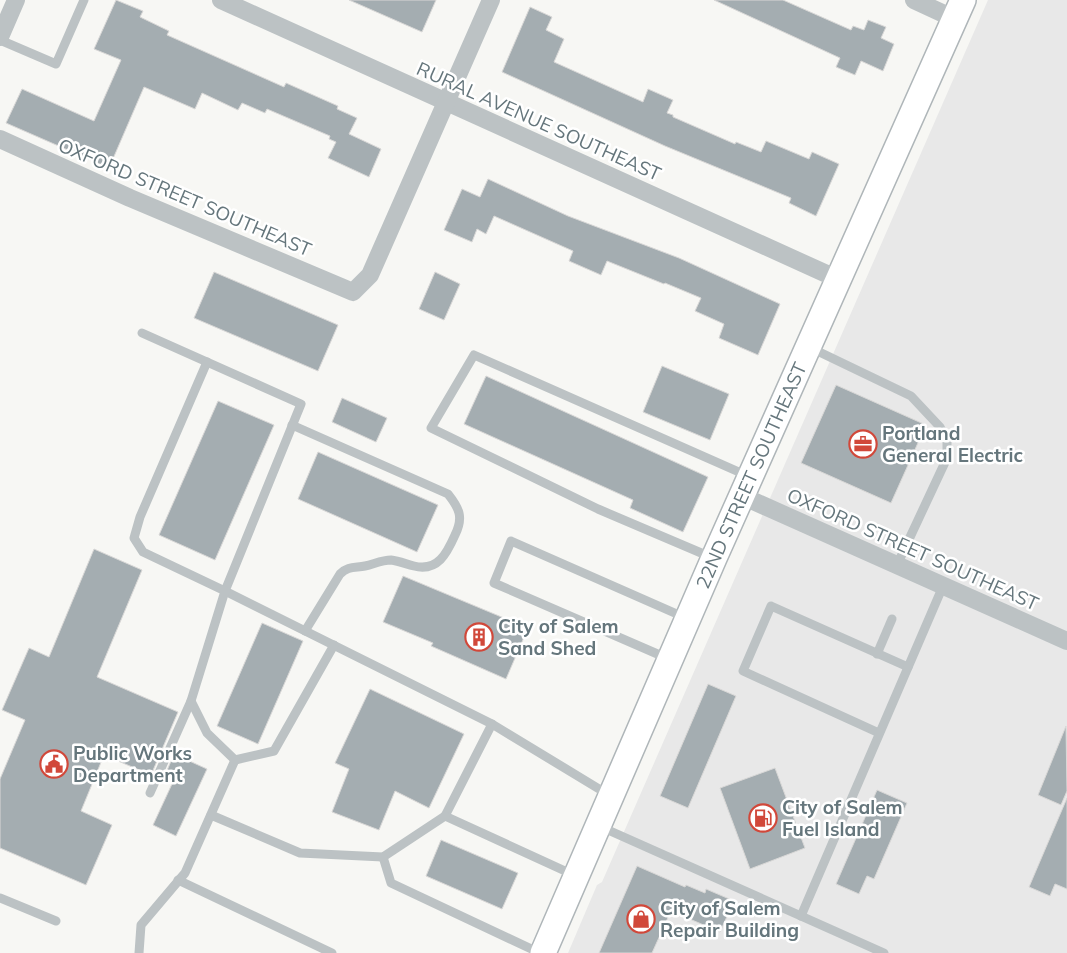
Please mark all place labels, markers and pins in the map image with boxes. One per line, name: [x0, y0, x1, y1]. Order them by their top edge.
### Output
place label: Portland General Electric: [882, 421, 1024, 467]
office icon: Portland General Electric: [848, 429, 878, 459]
place label: City of Salem Sand Shed: [498, 614, 619, 660]
building icon: City of Salem Sand Shed: [464, 622, 494, 652]
place label: Public Works Department: [73, 741, 192, 787]
public building icon: Public Works Department: [39, 749, 69, 779]
place label: City of Salem Fuel Island: [782, 795, 903, 841]
fuel station icon: City of Salem Fuel Island: [748, 803, 778, 833]
place label: City of Salem Repair Building: [660, 896, 799, 942]
shop icon: City of Salem Repair Building: [626, 904, 656, 934]

